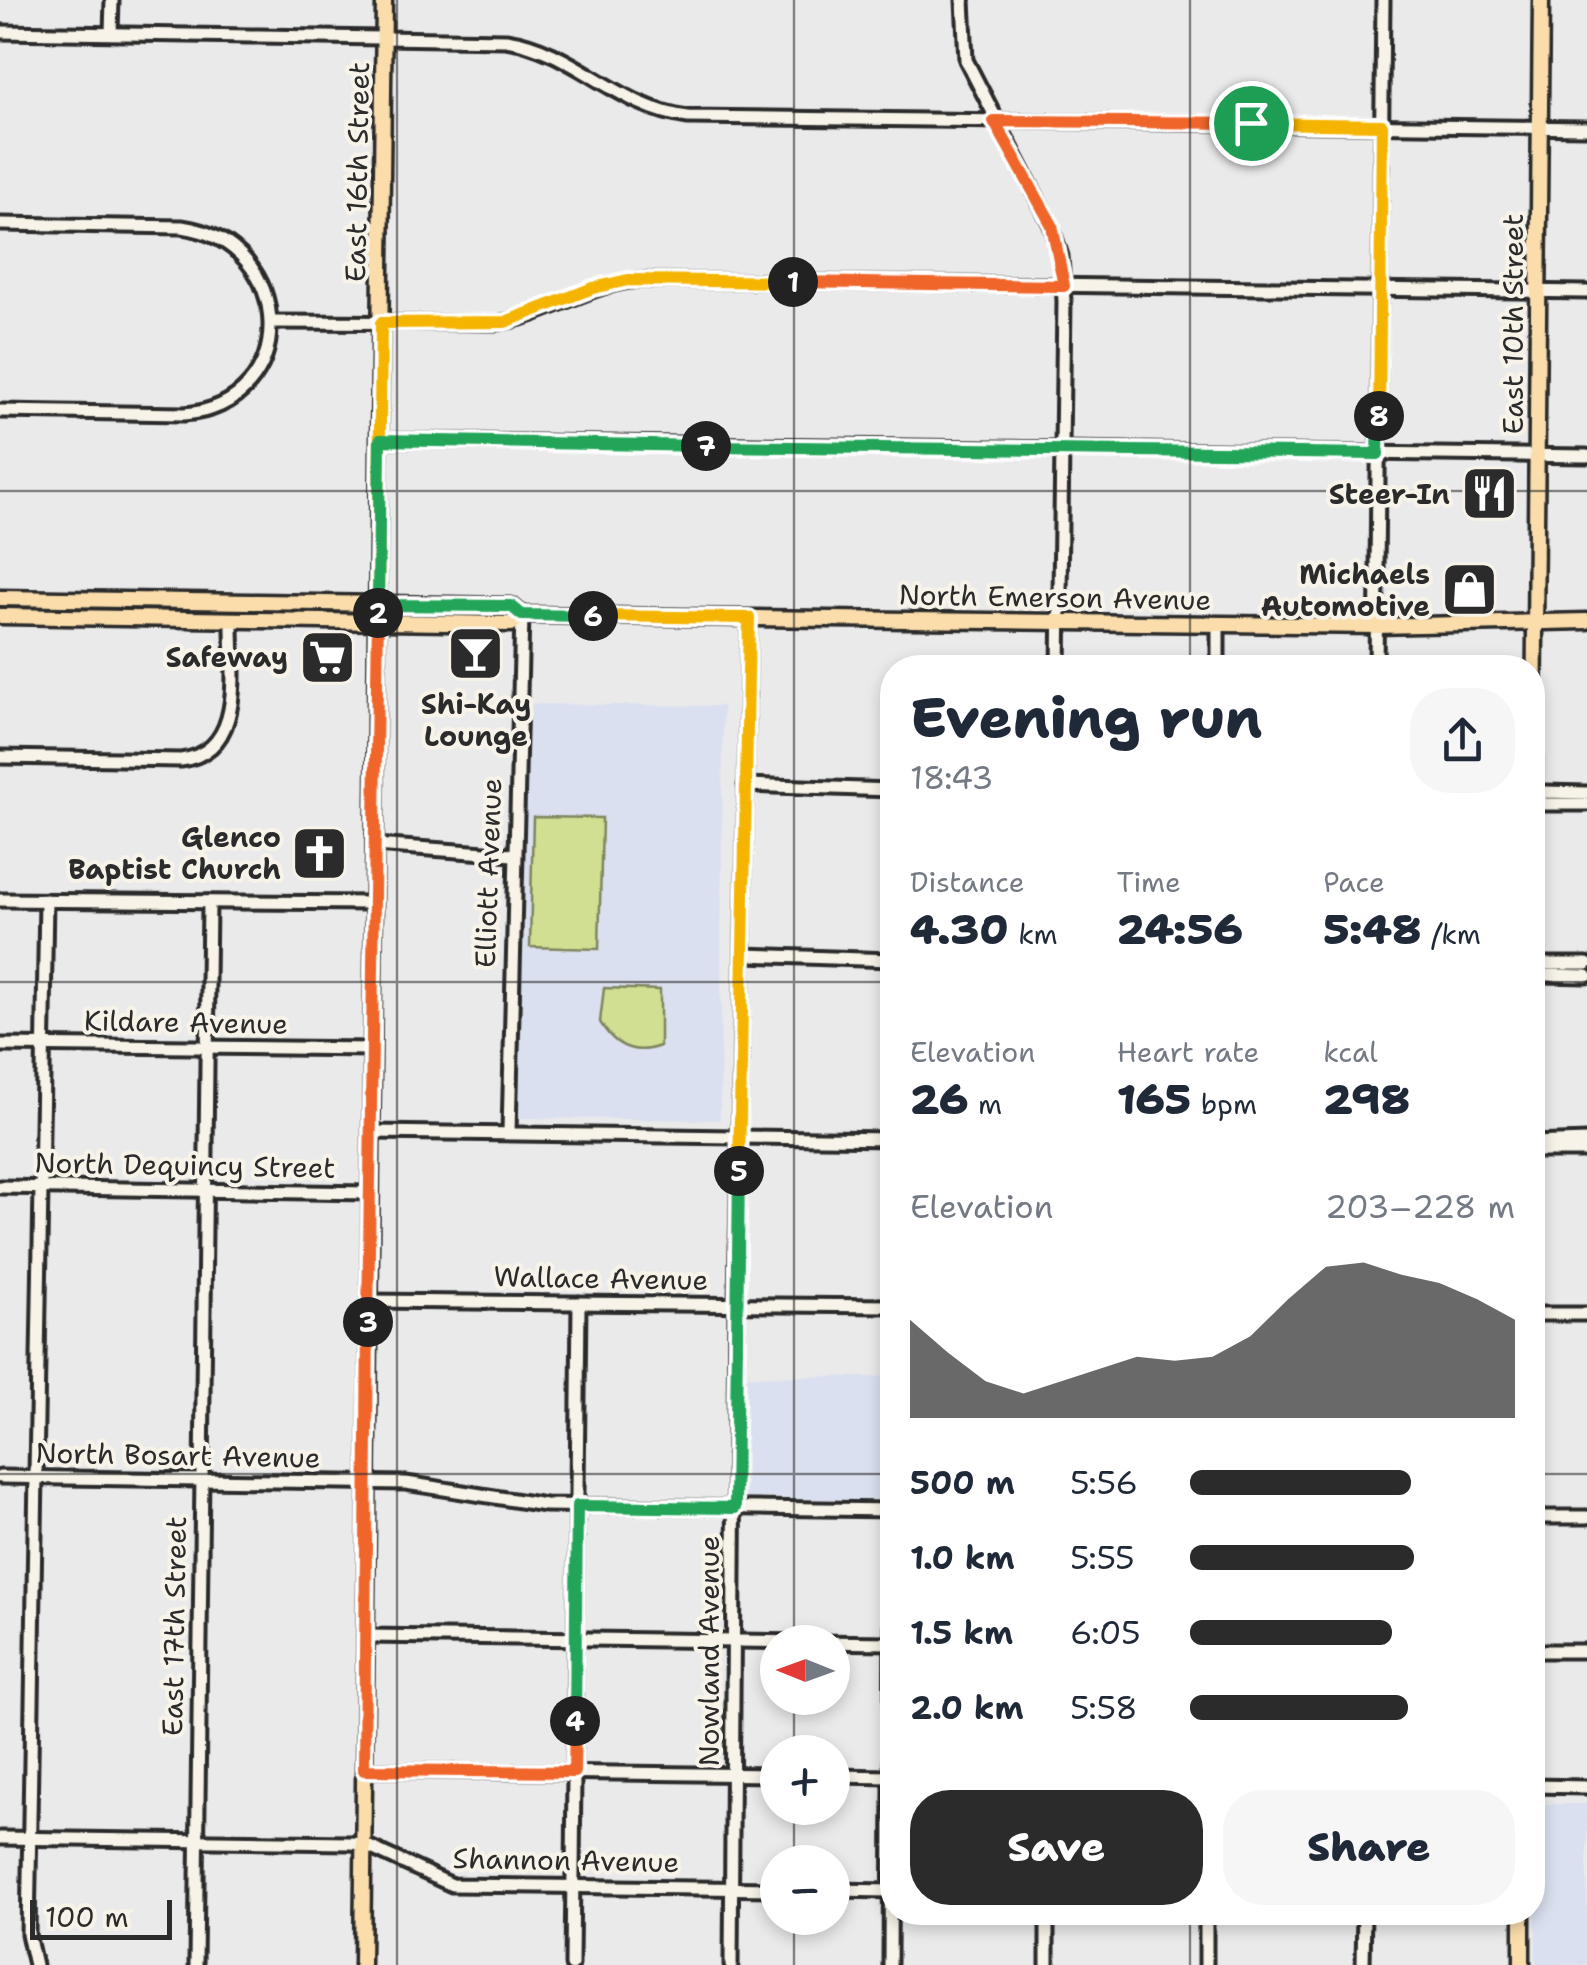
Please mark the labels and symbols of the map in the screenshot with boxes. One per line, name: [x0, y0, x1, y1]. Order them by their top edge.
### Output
street label: East 16th Street: [336, 62, 378, 282]
pin: [1209, 81, 1294, 166]
street label: East 10th Street: [1494, 213, 1532, 435]
pin: 1: [768, 257, 818, 307]
pin: 8: [1354, 391, 1404, 441]
pin: 7: [681, 421, 731, 471]
restaurant icon: Steer-In: [1459, 464, 1519, 524]
place label: Steer-In: [1329, 475, 1450, 513]
place label: Michaels Automotive: [1261, 555, 1430, 625]
shop icon: Michaels Automotive: [1439, 560, 1499, 620]
street label: North Emerson Avenue: [898, 575, 1212, 619]
pin: 2: [353, 588, 403, 638]
pin: 6: [568, 591, 618, 641]
bar icon: Shi-Kay Lounge: [446, 623, 506, 683]
supermarket icon: Safeway: [297, 627, 357, 687]
place label: Safeway: [165, 638, 288, 676]
place label: Shi-Kay Lounge: [421, 685, 531, 755]
street label: Elliott Avenue: [466, 777, 510, 969]
place label: Glenco Baptist Church: [68, 818, 281, 888]
church icon: Glenco Baptist Church: [290, 823, 350, 883]
street label: Kildare Avenue: [84, 1001, 288, 1043]
street label: North Dequincy Street: [34, 1143, 336, 1187]
pin: 5: [714, 1146, 764, 1196]
street label: Wallace Avenue: [493, 1257, 709, 1299]
pin: 3: [343, 1297, 393, 1347]
street label: North Bosart Avenue: [35, 1434, 321, 1476]
street label: East 17th Street: [153, 1516, 195, 1736]
street label: Nowland Avenue: [690, 1535, 728, 1767]
north arrow: [760, 1625, 850, 1715]
pin: 4: [550, 1696, 600, 1746]
street label: Shannon Avenue: [452, 1839, 680, 1881]
scale bar: [30, 1895, 172, 1940]

